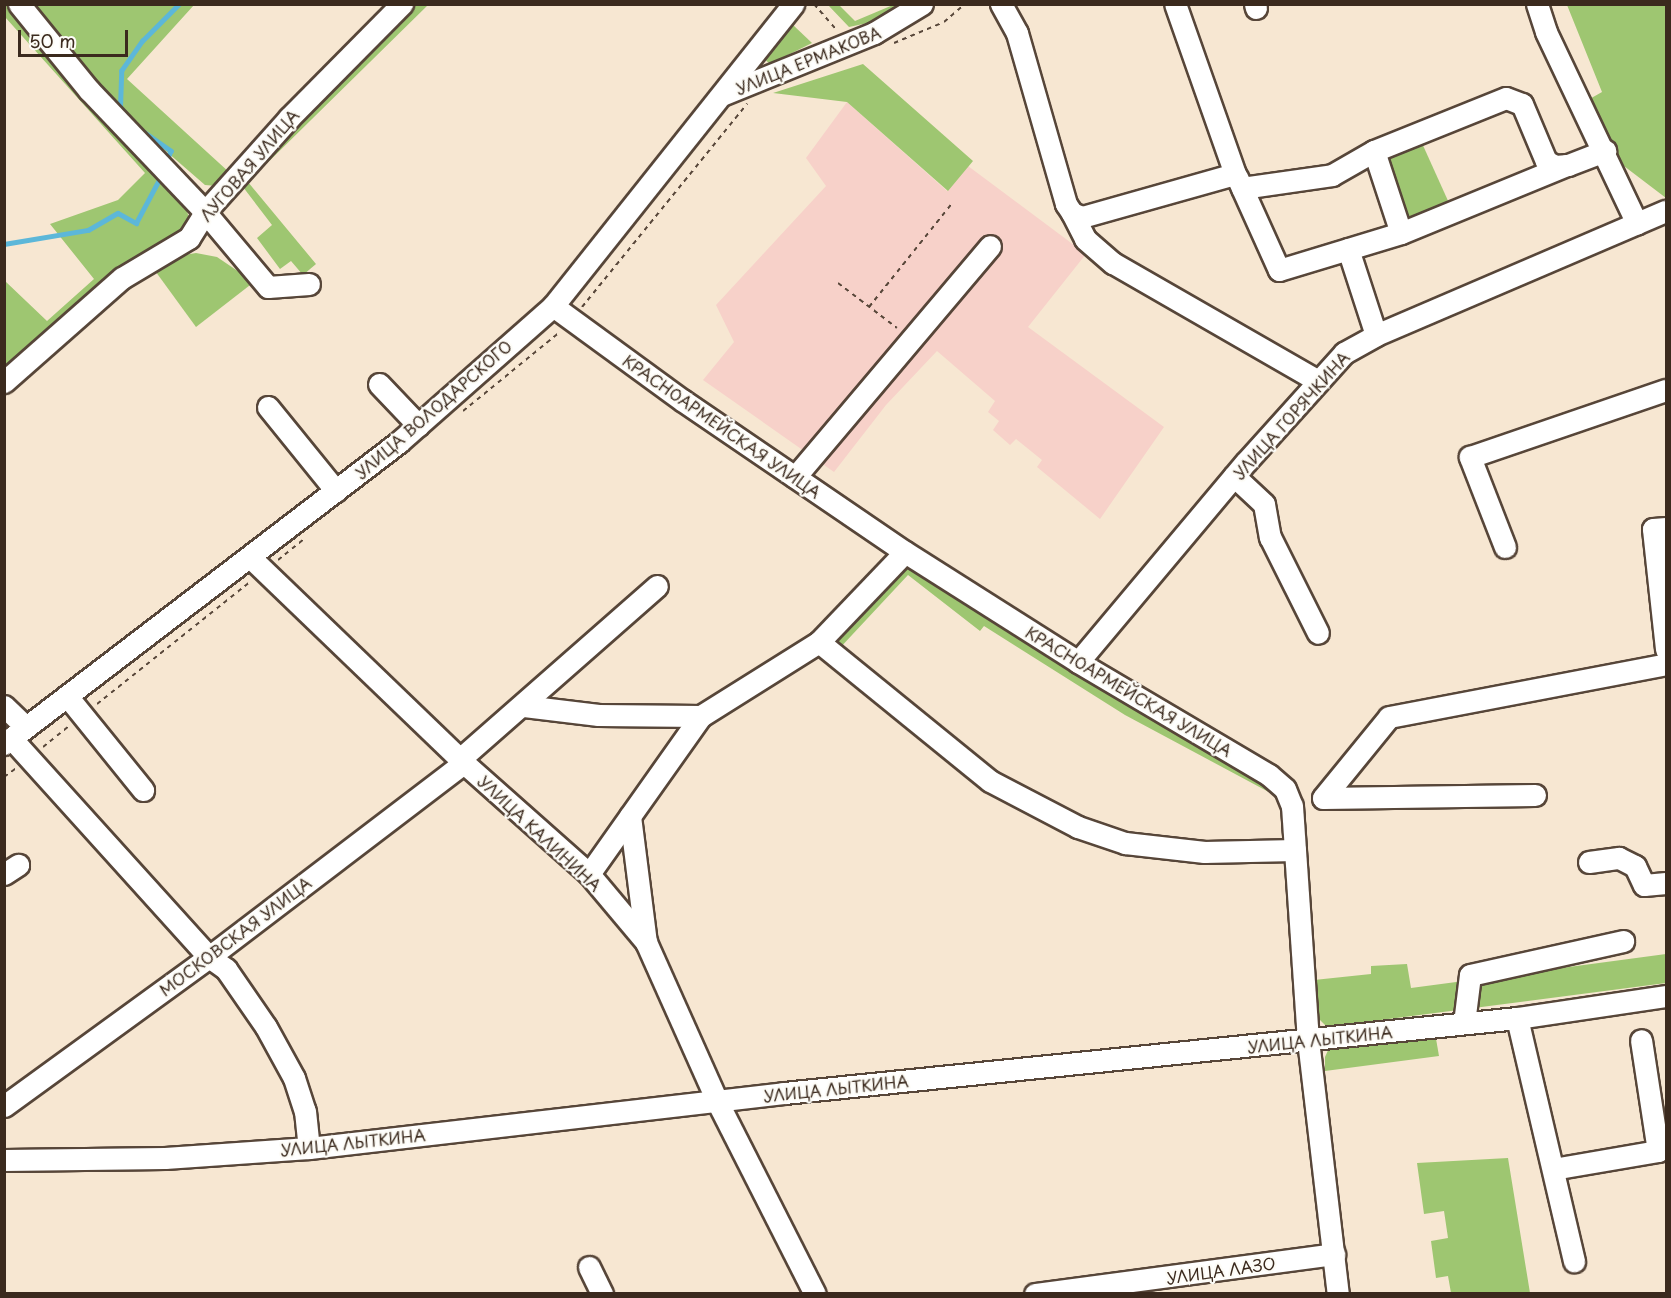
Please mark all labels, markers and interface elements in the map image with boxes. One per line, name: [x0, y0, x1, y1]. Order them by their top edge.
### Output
scale bar: [21, 18, 130, 56]
street label: УЛИЦА ЕРМАКОВА: [732, 22, 884, 98]
text: 50 m: [29, 27, 76, 54]
street label: ЛУГОВАЯ УЛИЦА: [196, 106, 302, 224]
street label: УЛИЦА ВОЛОДАРСКОГО: [351, 336, 515, 482]
street label: УЛИЦА ГОРЯЧКИНА: [1229, 347, 1353, 483]
street label: КРАСНОАРМЕЙСКАЯ УЛИЦА: [619, 350, 825, 502]
street label: КРАСНОАРМЕЙСКАЯ УЛИЦА: [1022, 622, 1236, 760]
street label: УЛИЦА КАЛИНИНА: [474, 771, 606, 895]
street label: МОСКОВСКАЯ УЛИЦА: [155, 873, 315, 999]
street label: УЛИЦА ЛЫТКИНА: [1246, 1022, 1394, 1056]
street label: УЛИЦА ЛЫТКИНА: [762, 1071, 910, 1105]
street label: УЛИЦА ЛЫТКИНА: [279, 1125, 427, 1159]
street label: УЛИЦА ЛАЗО: [1164, 1253, 1278, 1287]

